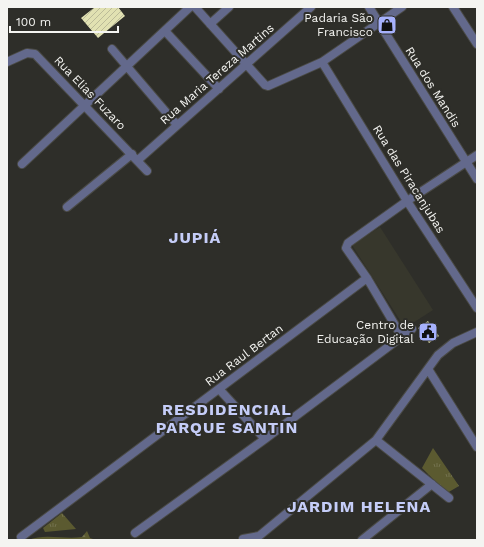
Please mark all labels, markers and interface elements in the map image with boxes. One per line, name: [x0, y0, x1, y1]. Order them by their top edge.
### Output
scale bar: [10, 8, 118, 34]
place label: Padaria São Francisco: [304, 11, 373, 39]
shop icon: Padaria São Francisco: [376, 14, 398, 36]
text: 100 m: [16, 15, 51, 29]
street label: Rua Maria Tereza Martins: [157, 21, 277, 127]
street label: Rua dos Mandis: [403, 44, 463, 130]
street label: Rua Elias Fuzaro: [51, 53, 129, 133]
street label: Rua das Piracanjubas: [370, 122, 448, 236]
district label: JUPIÁ: [169, 228, 221, 247]
place label: Centro de Educação Digital: [316, 318, 414, 346]
street label: Rua Raul Bertan: [202, 321, 286, 389]
public building icon: Centro de Educação Digital: [417, 321, 439, 343]
district label: RESDIDENCIAL PARQUE SANTIN: [156, 400, 298, 437]
district label: JARDIM HELENA: [287, 497, 431, 516]

